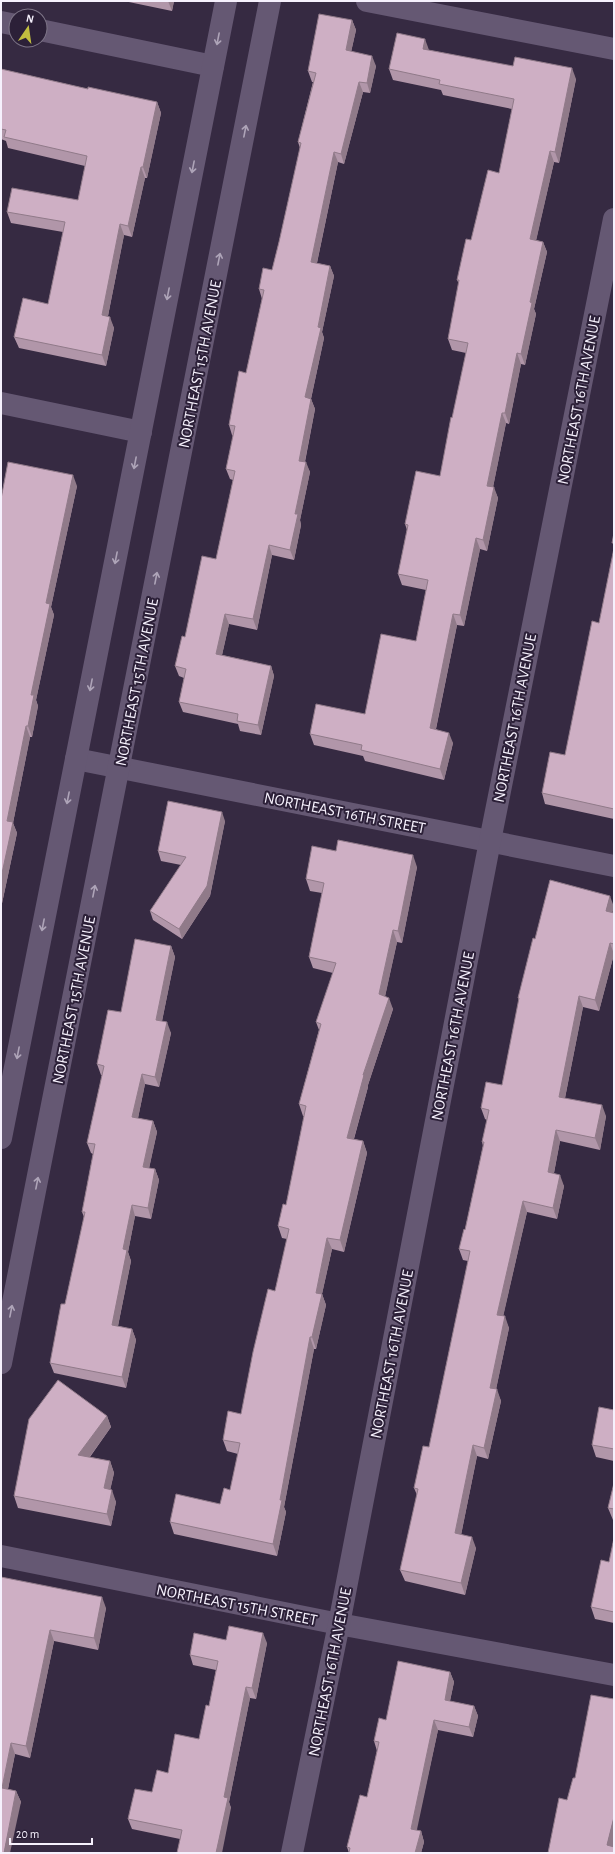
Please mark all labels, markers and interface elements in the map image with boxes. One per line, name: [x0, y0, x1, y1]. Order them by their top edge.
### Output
north arrow: [8, 8, 48, 48]
text: N: [25, 13, 35, 25]
one-way arrow: [214, 32, 222, 45]
one-way arrow: [241, 125, 249, 138]
one-way arrow: [189, 160, 197, 173]
one-way arrow: [216, 252, 224, 265]
street label: NORTHEAST 15TH AVENUE: [176, 279, 224, 449]
one-way arrow: [163, 287, 171, 300]
street label: NORTHEAST 16TH AVENUE: [555, 314, 603, 486]
one-way arrow: [130, 456, 138, 469]
one-way arrow: [111, 551, 119, 564]
one-way arrow: [153, 572, 161, 585]
street label: NORTHEAST 15TH AVENUE: [113, 597, 161, 767]
street label: NORTHEAST 16TH AVENUE: [491, 632, 539, 804]
one-way arrow: [86, 678, 94, 691]
street label: NORTHEAST 16TH STREET: [263, 789, 427, 837]
one-way arrow: [64, 791, 72, 804]
one-way arrow: [91, 885, 99, 898]
street label: NORTHEAST 15TH AVENUE: [50, 915, 98, 1085]
one-way arrow: [39, 918, 47, 931]
street label: NORTHEAST 16TH AVENUE: [429, 950, 477, 1122]
one-way arrow: [14, 1046, 22, 1059]
one-way arrow: [33, 1177, 41, 1190]
street label: NORTHEAST 16TH AVENUE: [368, 1268, 416, 1440]
one-way arrow: [8, 1305, 16, 1318]
street label: NORTHEAST 15TH STREET: [155, 1582, 319, 1628]
street label: NORTHEAST 16TH AVENUE: [306, 1586, 354, 1758]
scale bar: [10, 1820, 92, 1846]
text: 20 m: [16, 1828, 39, 1840]

